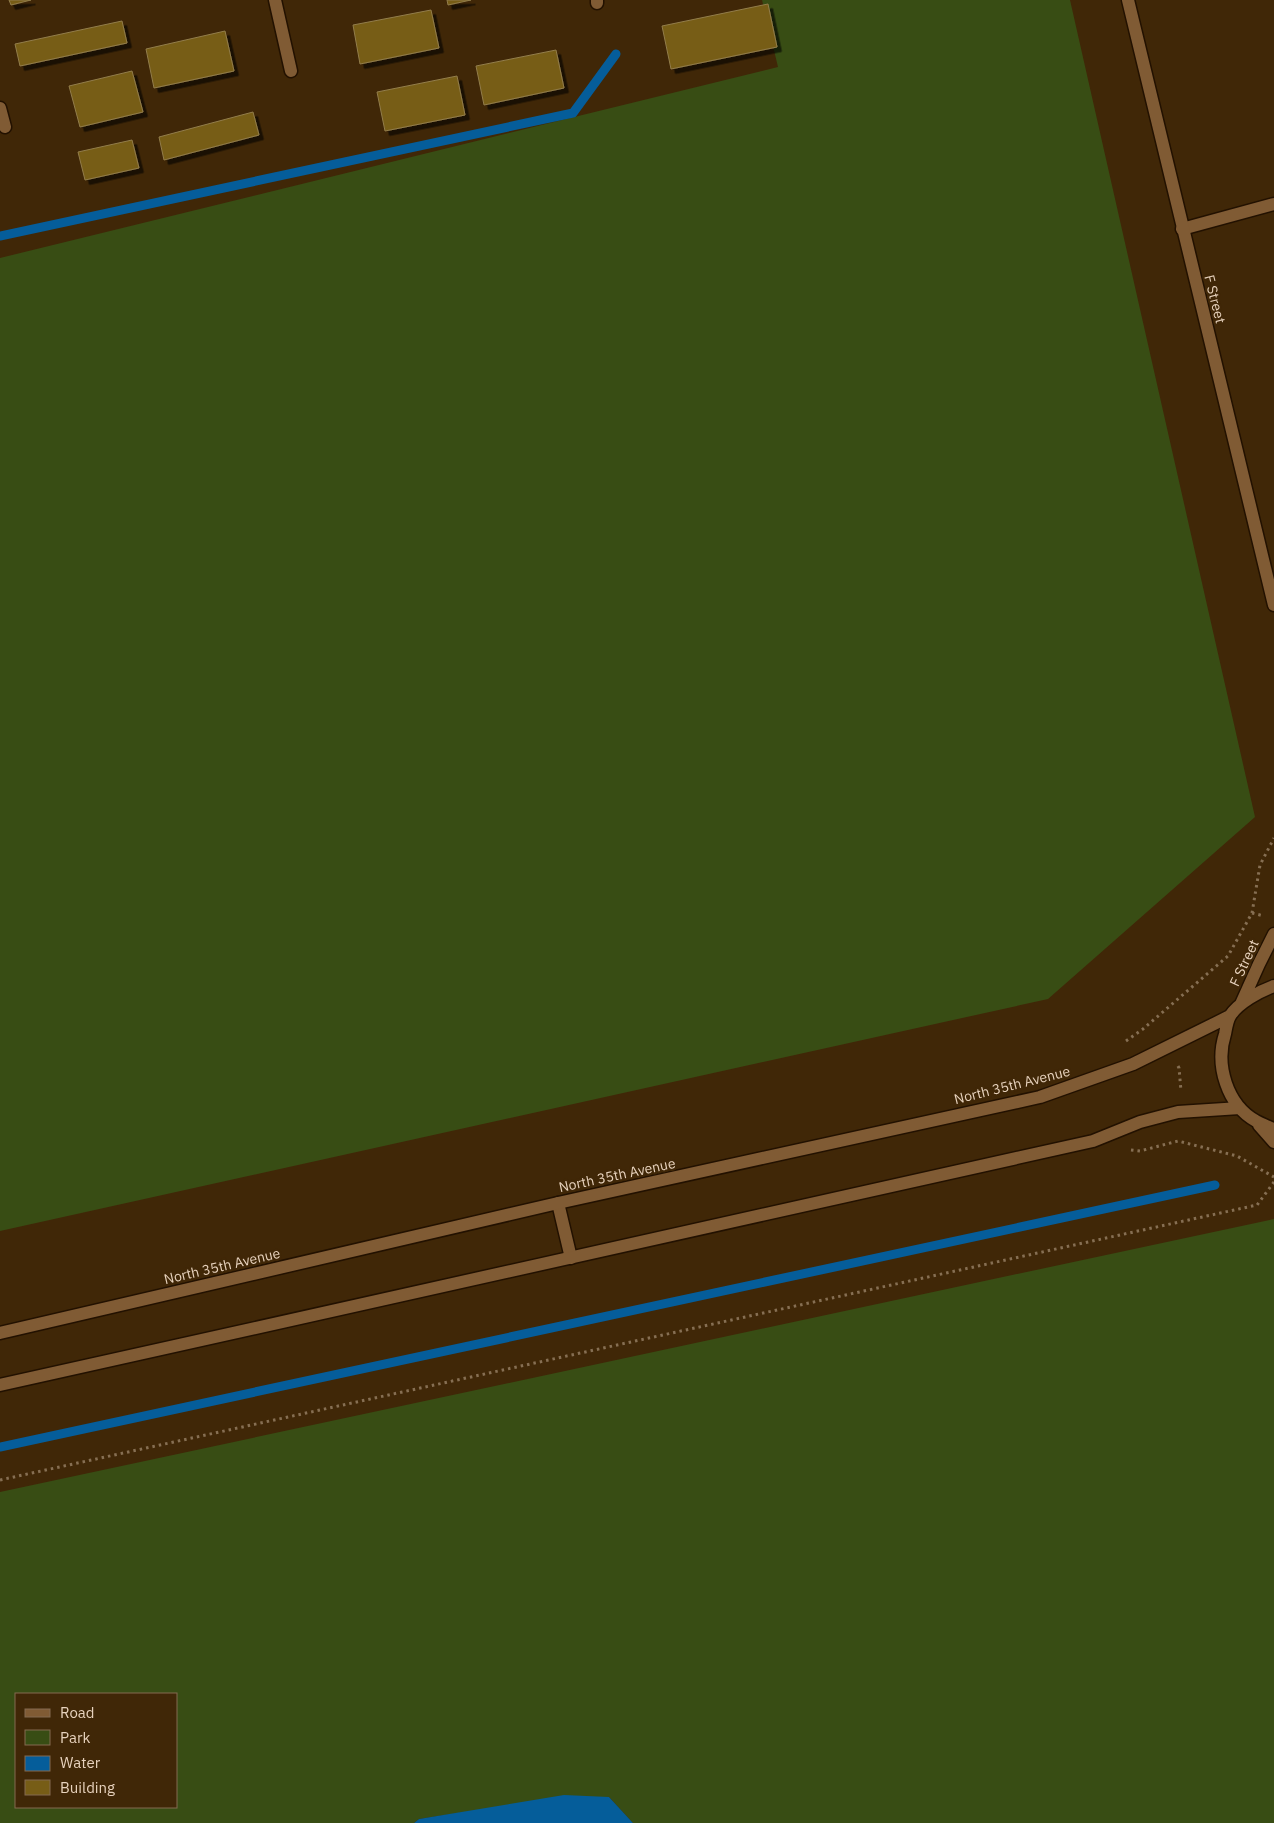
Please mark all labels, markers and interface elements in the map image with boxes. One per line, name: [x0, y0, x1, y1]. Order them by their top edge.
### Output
street label: F Street: [1200, 273, 1230, 325]
street label: F Street: [1225, 937, 1263, 989]
street label: North 35th Avenue: [952, 1062, 1072, 1108]
street label: North 35th Avenue: [557, 1154, 677, 1196]
street label: North 35th Avenue: [162, 1244, 282, 1288]
legend: [15, 1693, 178, 1808]
text: Road: [60, 1703, 95, 1722]
text: Park: [60, 1728, 90, 1747]
text: Water: [60, 1753, 101, 1772]
text: Building: [60, 1778, 115, 1797]

